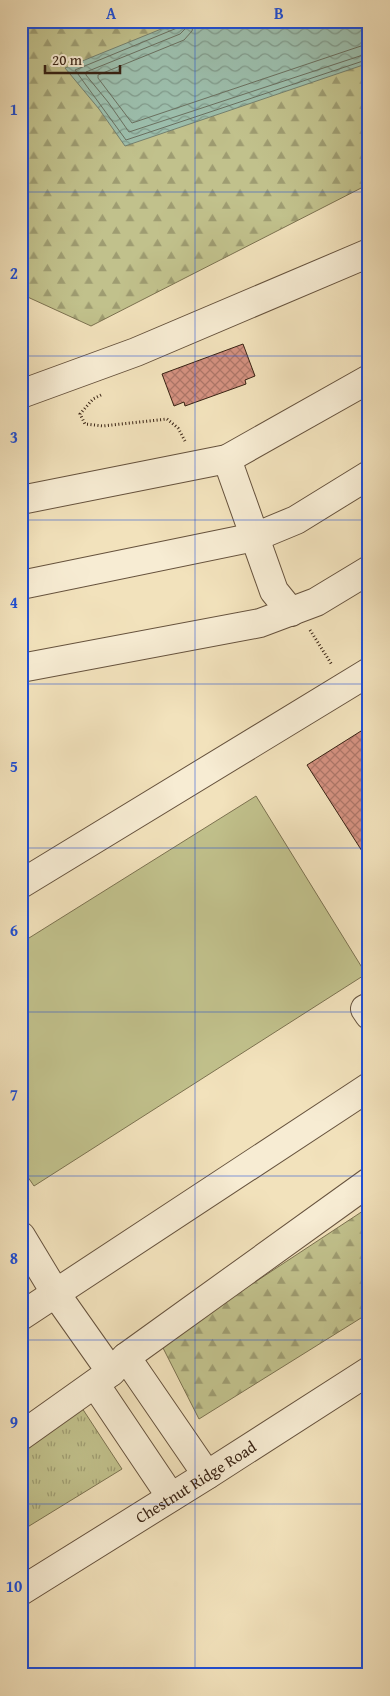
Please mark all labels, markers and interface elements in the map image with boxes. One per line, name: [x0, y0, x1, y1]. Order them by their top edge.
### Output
text: A: [106, 1, 117, 25]
text: B: [274, 1, 284, 25]
scale bar: [45, 42, 120, 74]
text: 20 m: [52, 49, 83, 70]
text: 1: [10, 97, 18, 121]
text: 2: [10, 261, 18, 285]
text: 3: [10, 425, 18, 449]
text: 4: [10, 590, 18, 614]
text: 5: [10, 754, 18, 778]
text: 6: [10, 918, 18, 942]
text: 7: [10, 1082, 18, 1106]
text: 8: [10, 1246, 18, 1270]
text: 9: [10, 1410, 18, 1434]
street label: Chestnut Ridge Road: [131, 1434, 261, 1529]
text: 10: [6, 1574, 22, 1598]

